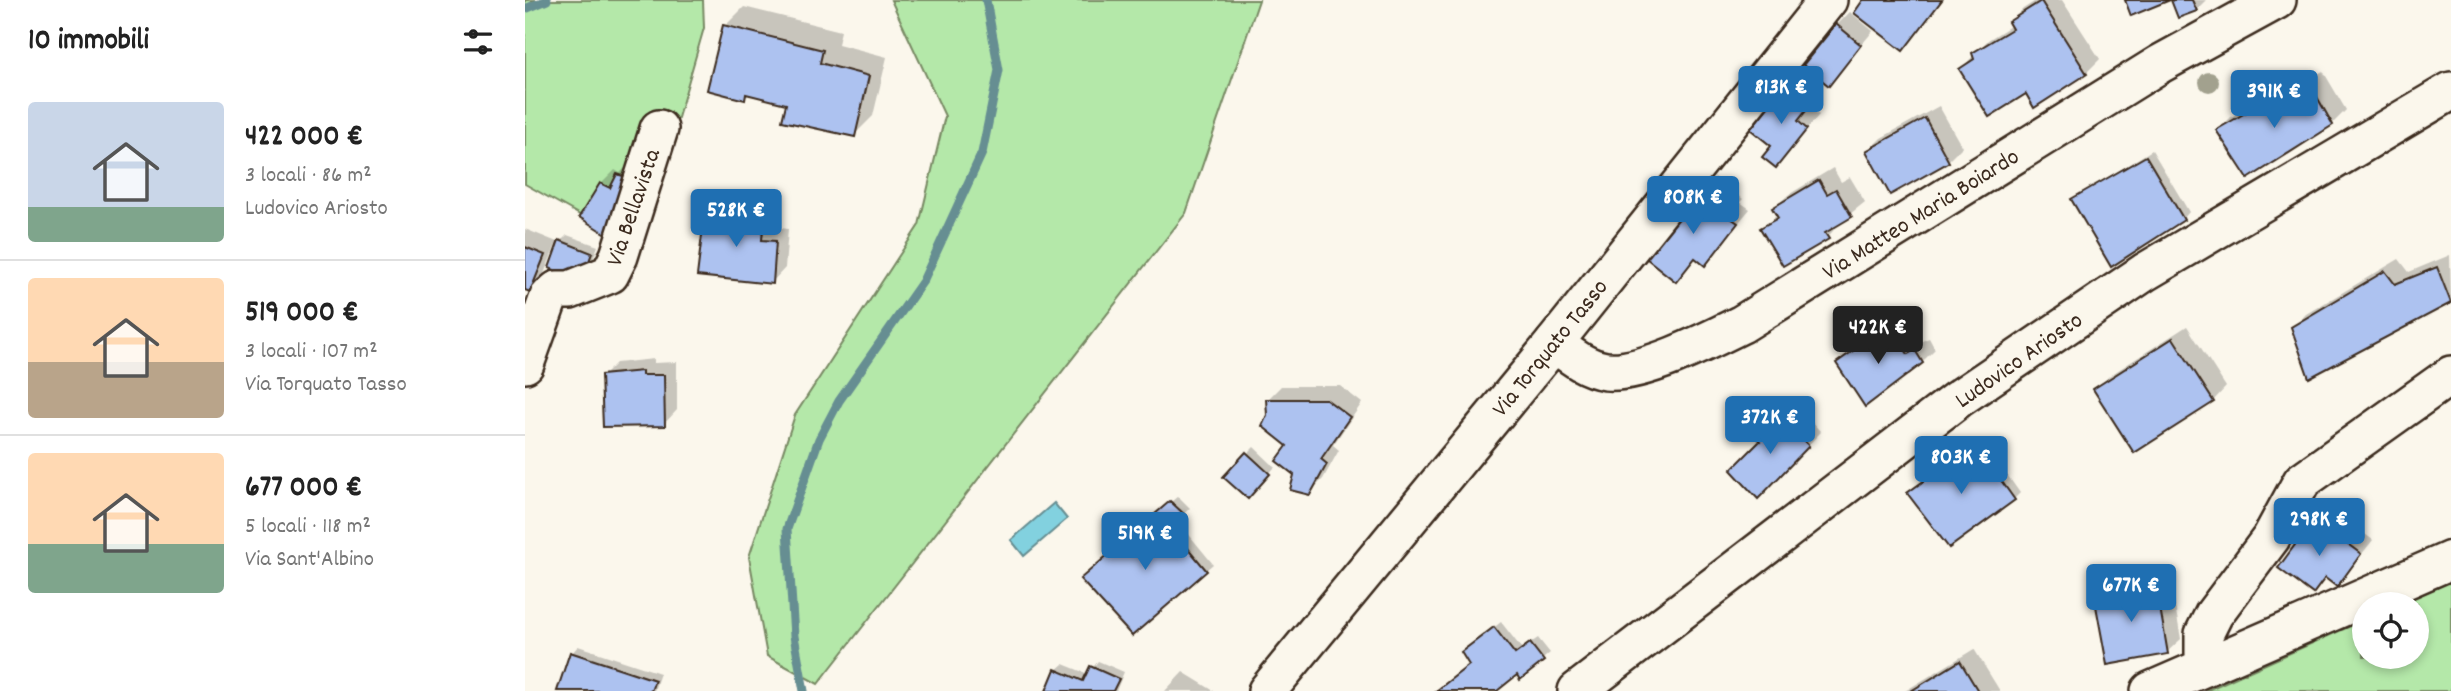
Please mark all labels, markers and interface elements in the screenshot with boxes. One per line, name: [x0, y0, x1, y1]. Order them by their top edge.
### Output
text: 10 immobili: [28, 21, 149, 64]
icon: filters: [459, 23, 497, 61]
pin: 813K €: [1724, 66, 1838, 126]
pin: 391K €: [2217, 71, 2331, 130]
text: 813K €: [1754, 72, 1808, 105]
text: 391K €: [2247, 76, 2301, 109]
text: 422 000 €: [245, 117, 363, 160]
icon: home: [84, 130, 168, 214]
street label: Via Matteo Maria Boiardo: [1817, 141, 2027, 290]
street label: Via Bellavista: [599, 144, 671, 271]
text: 3 locali · 86 m²: [245, 160, 372, 193]
pin: 808K €: [1636, 176, 1750, 236]
text: 808K €: [1663, 182, 1723, 215]
pin: 528K €: [679, 190, 793, 249]
text: Ludovico Ariosto: [245, 193, 388, 226]
text: 528K €: [707, 195, 765, 228]
street label: Via Torquato Tasso: [1485, 273, 1618, 425]
text: 519 000 €: [245, 293, 359, 336]
street label: Ludovico Ariosto: [1949, 305, 2091, 418]
icon: home: [84, 306, 168, 390]
pin: 422K €: [1821, 306, 1935, 366]
text: 422K €: [1849, 312, 1907, 345]
text: 3 locali · 107 m²: [245, 336, 378, 369]
text: Via Torquato Tasso: [245, 369, 407, 402]
pin: 372K €: [1713, 396, 1827, 456]
text: 372K €: [1741, 402, 1799, 435]
pin: 803K €: [1904, 436, 2018, 496]
text: 803K €: [1931, 442, 1991, 475]
text: 677 000 €: [245, 468, 362, 511]
icon: home: [84, 481, 168, 565]
pin: 298K €: [2262, 498, 2376, 558]
text: 298K €: [2290, 504, 2348, 537]
text: 5 locali · 118 m²: [245, 511, 371, 544]
pin: 519K €: [1088, 512, 1202, 572]
text: 519K €: [1118, 518, 1172, 551]
text: Via Sant'Albino: [245, 544, 374, 577]
pin: 677K €: [2074, 564, 2188, 624]
text: 677K €: [2102, 570, 2160, 603]
map controls: [2352, 592, 2429, 669]
button: locate: [2352, 592, 2429, 669]

